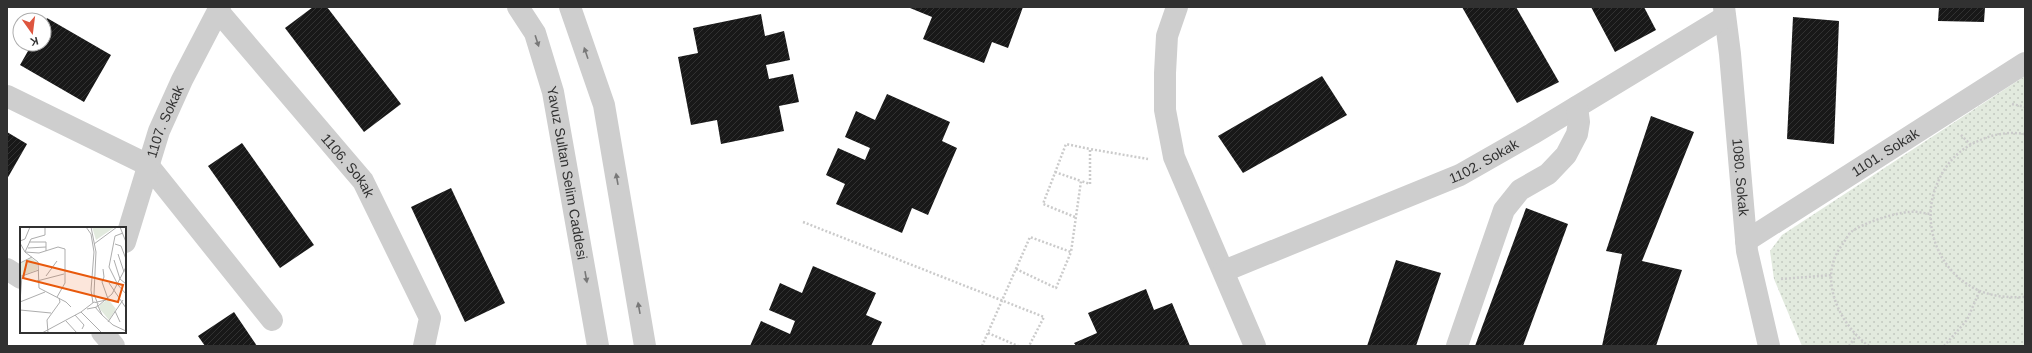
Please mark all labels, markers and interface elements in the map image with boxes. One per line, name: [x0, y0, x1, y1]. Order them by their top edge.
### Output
north arrow: [12, 12, 52, 52]
text: K: [29, 35, 40, 48]
one-way arrow: [534, 35, 540, 47]
one-way arrow: [583, 47, 589, 59]
street label: 1107. Sokak: [143, 82, 187, 160]
street label: Yavuz Sultan Selim Caddesi: [544, 84, 591, 261]
street label: 1101. Sokak: [1848, 124, 1923, 180]
street label: 1106. Sokak: [318, 130, 378, 201]
street label: 1102. Sokak: [1447, 135, 1522, 187]
street label: 1080. Sokak: [1729, 138, 1752, 218]
one-way arrow: [614, 173, 620, 186]
inset map: [20, 227, 126, 333]
one-way arrow: [583, 271, 589, 283]
one-way arrow: [636, 301, 642, 314]

